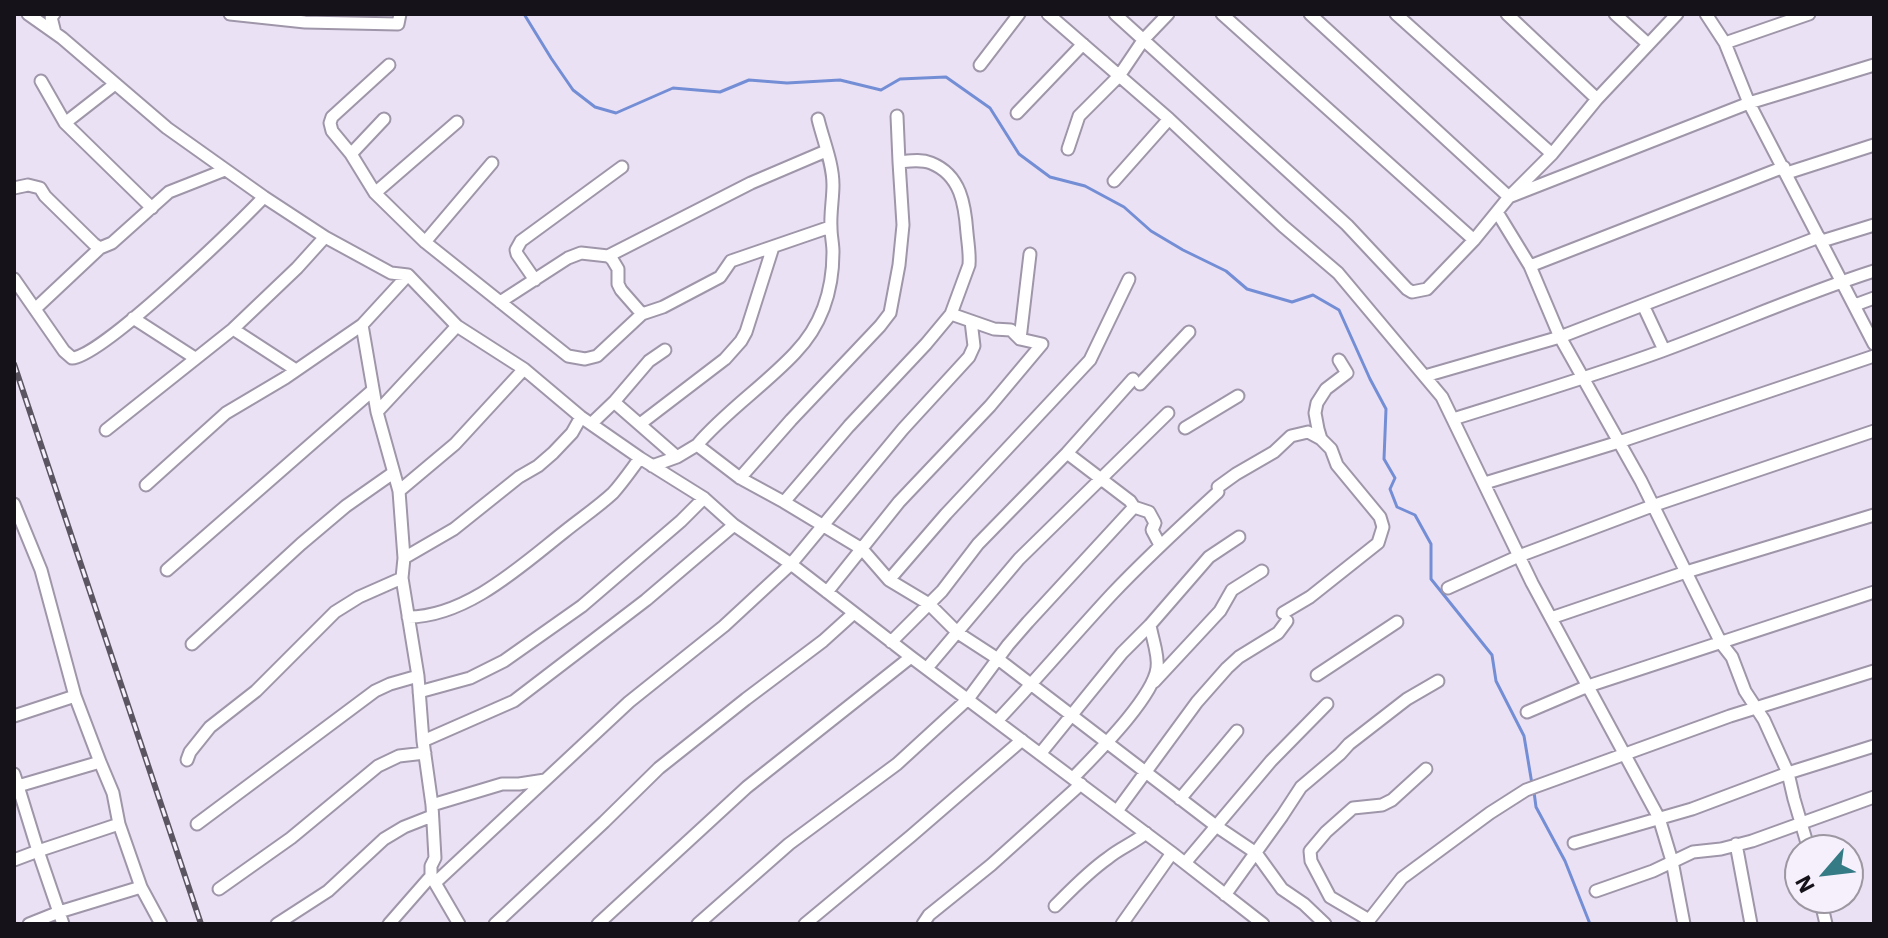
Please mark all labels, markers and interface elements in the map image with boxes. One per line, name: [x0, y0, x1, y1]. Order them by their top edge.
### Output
north arrow: [1784, 834, 1864, 914]
text: N: [1788, 871, 1821, 898]

